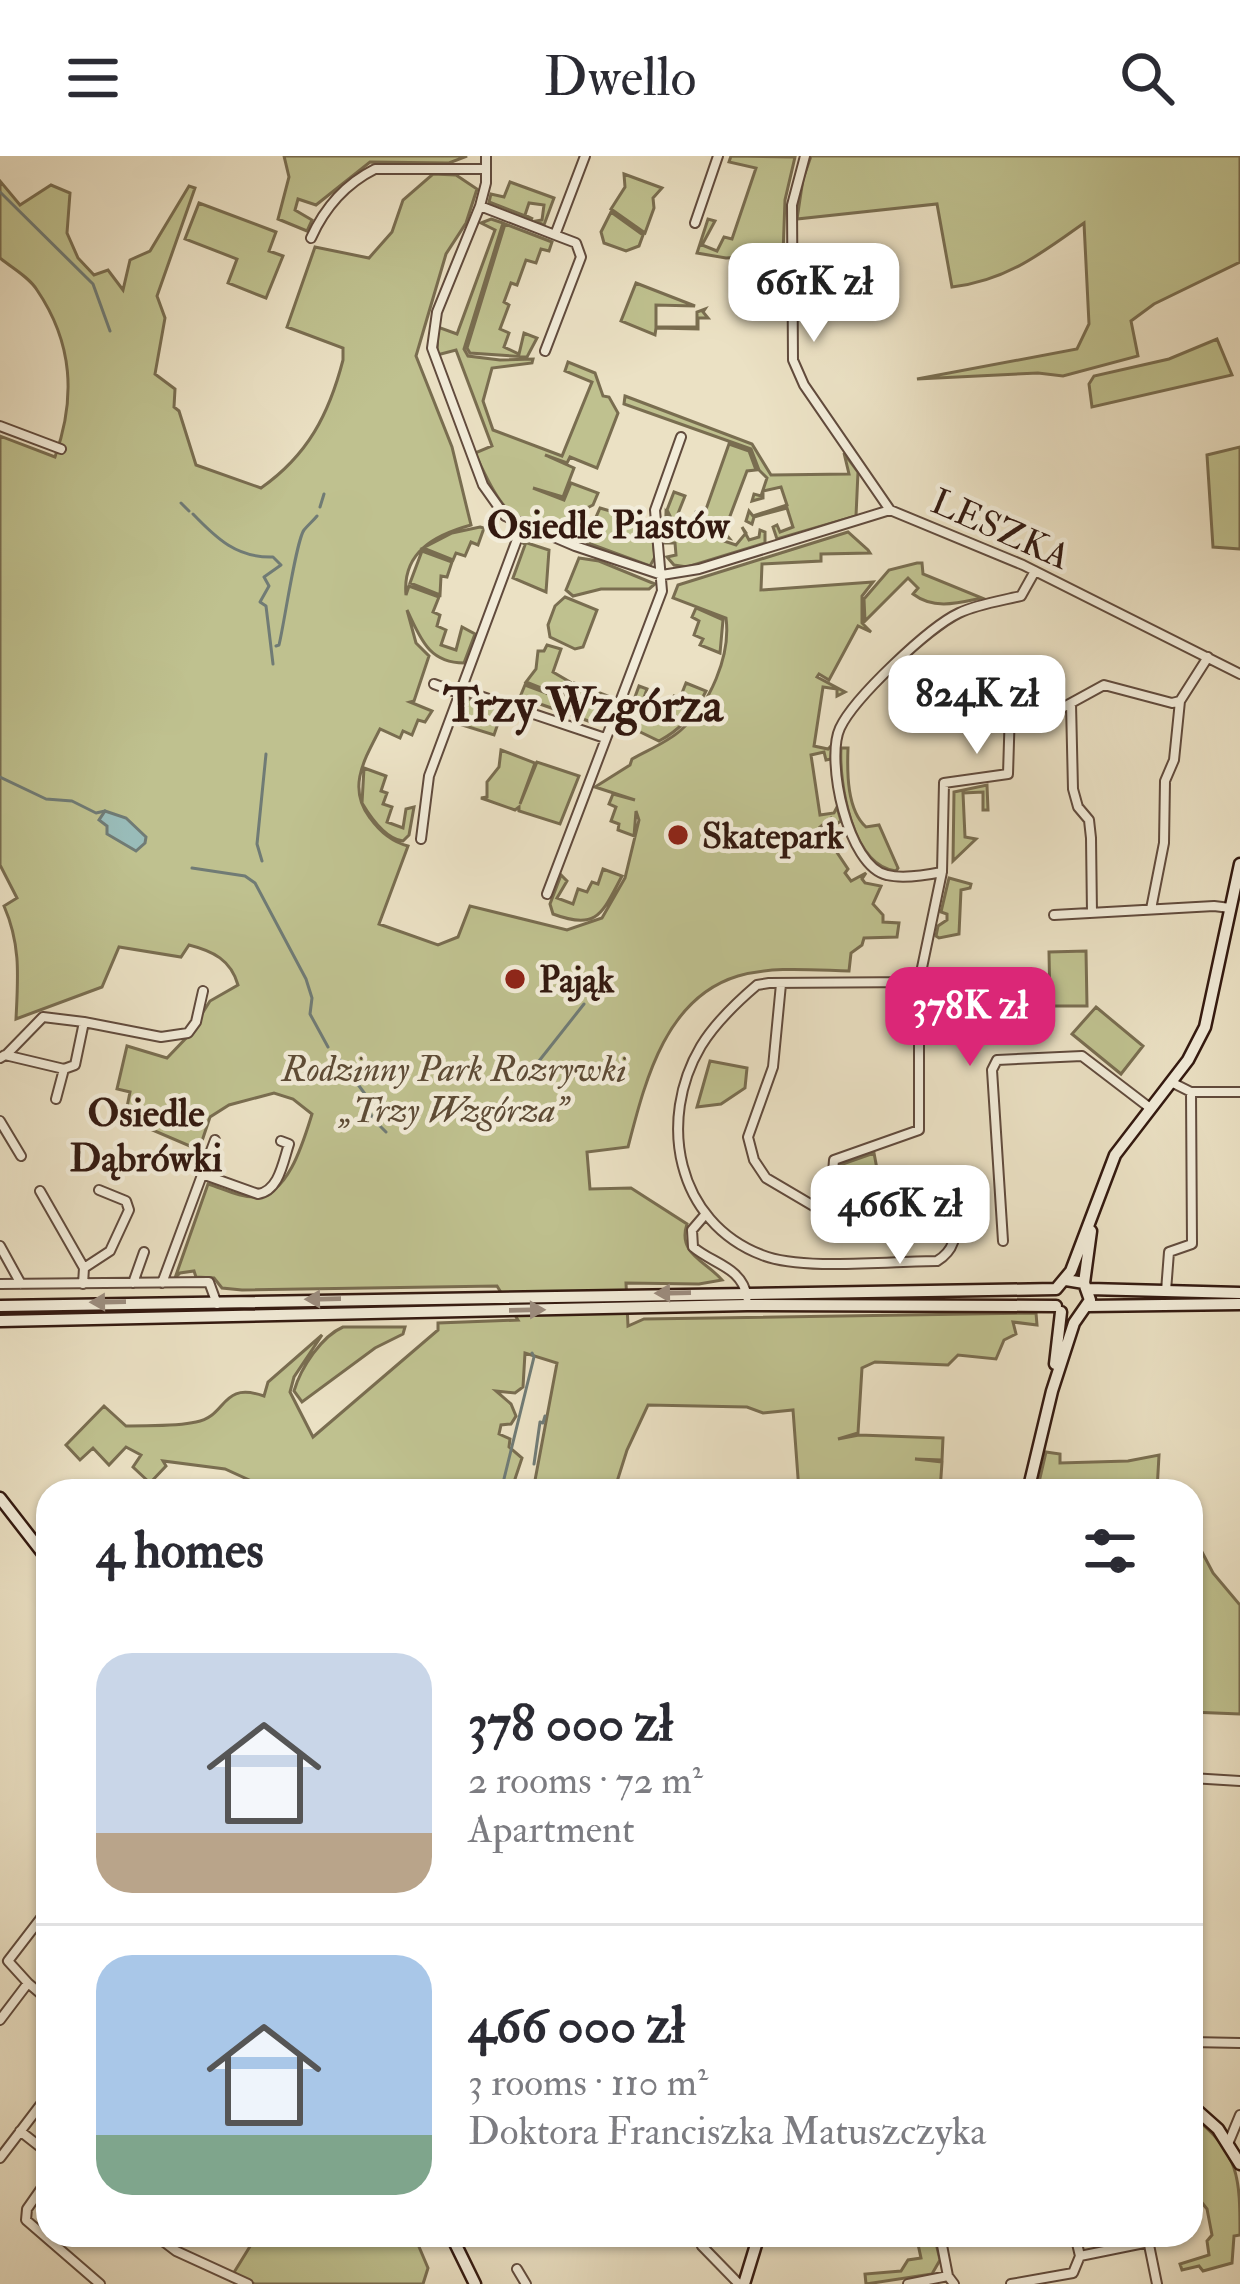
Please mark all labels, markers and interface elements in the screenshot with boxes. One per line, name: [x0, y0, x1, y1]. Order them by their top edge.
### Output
text: Dwello: [544, 44, 696, 112]
icon: menu: [60, 45, 126, 111]
icon: search: [1114, 45, 1180, 111]
pin: 661K zł: [703, 243, 925, 345]
text: 661K zł: [755, 257, 873, 306]
street label: LESZKA: [924, 479, 1077, 580]
district label: Osiedle Piastów: [487, 501, 731, 550]
pin: 824K zł: [866, 655, 1088, 757]
text: 824K zł: [915, 669, 1039, 718]
district label: Trzy Wzgórza: [442, 676, 724, 736]
place label: Skatepark: [702, 814, 845, 859]
marker: Skatepark: [665, 822, 691, 848]
place label: Pająk: [539, 958, 615, 1003]
marker: Pająk: [502, 966, 528, 992]
pin: 378K zł: [859, 967, 1081, 1069]
text: 378K zł: [912, 981, 1028, 1030]
park label: Rodzinny Park Rozrywki „Trzy Wzgórza”: [280, 1047, 627, 1133]
district label: Osiedle Dąbrówki: [70, 1089, 223, 1183]
pin: 466K zł: [789, 1165, 1011, 1267]
text: 466K zł: [838, 1179, 962, 1228]
one-way arrow: [653, 1283, 691, 1302]
one-way arrow: [303, 1289, 341, 1308]
one-way arrow: [88, 1293, 126, 1312]
one-way arrow: [509, 1300, 547, 1319]
icon: filters: [1077, 1518, 1143, 1584]
text: 4 homes: [96, 1519, 264, 1583]
text: 378 000 zł: [468, 1692, 673, 1756]
icon: home: [192, 1701, 336, 1845]
text: 2 rooms · 72 m²: [468, 1756, 703, 1805]
text: Apartment: [468, 1805, 635, 1854]
text: 466 000 zł: [468, 1994, 685, 2058]
icon: home: [192, 2003, 336, 2147]
text: 3 rooms · 110 m²: [468, 2058, 708, 2107]
text: Doktora Franciszka Matuszczyka: [468, 2107, 986, 2156]

